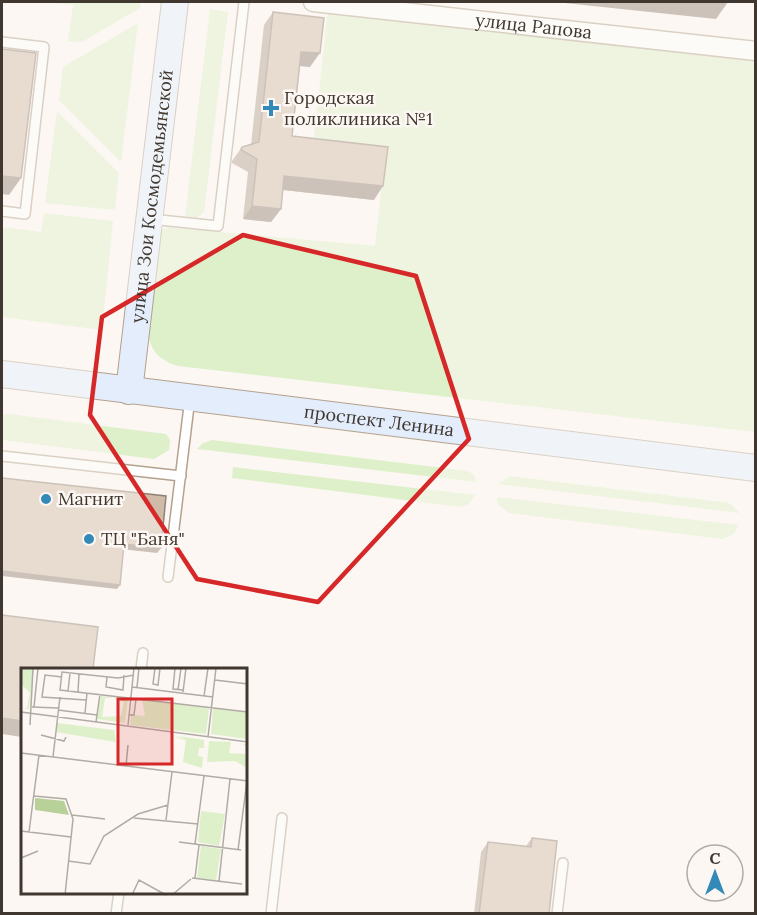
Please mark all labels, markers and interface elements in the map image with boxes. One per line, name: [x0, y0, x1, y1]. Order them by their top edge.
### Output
street label: улица Рапова: [474, 8, 593, 44]
street label: улица Зои Космодемьянской: [125, 68, 178, 324]
place label: Городская поликлиника №1: [284, 86, 433, 130]
marker: Городская поликлиника №1: [262, 99, 280, 117]
street label: проспект Ленина: [303, 400, 456, 441]
place label: Магнит: [58, 487, 123, 510]
marker: Магнит: [39, 492, 53, 506]
place label: ТЦ "Баня": [101, 527, 185, 550]
marker: ТЦ "Баня": [82, 532, 96, 546]
inset map: [21, 668, 248, 894]
north arrow: [685, 843, 745, 903]
text: С: [709, 848, 721, 868]

